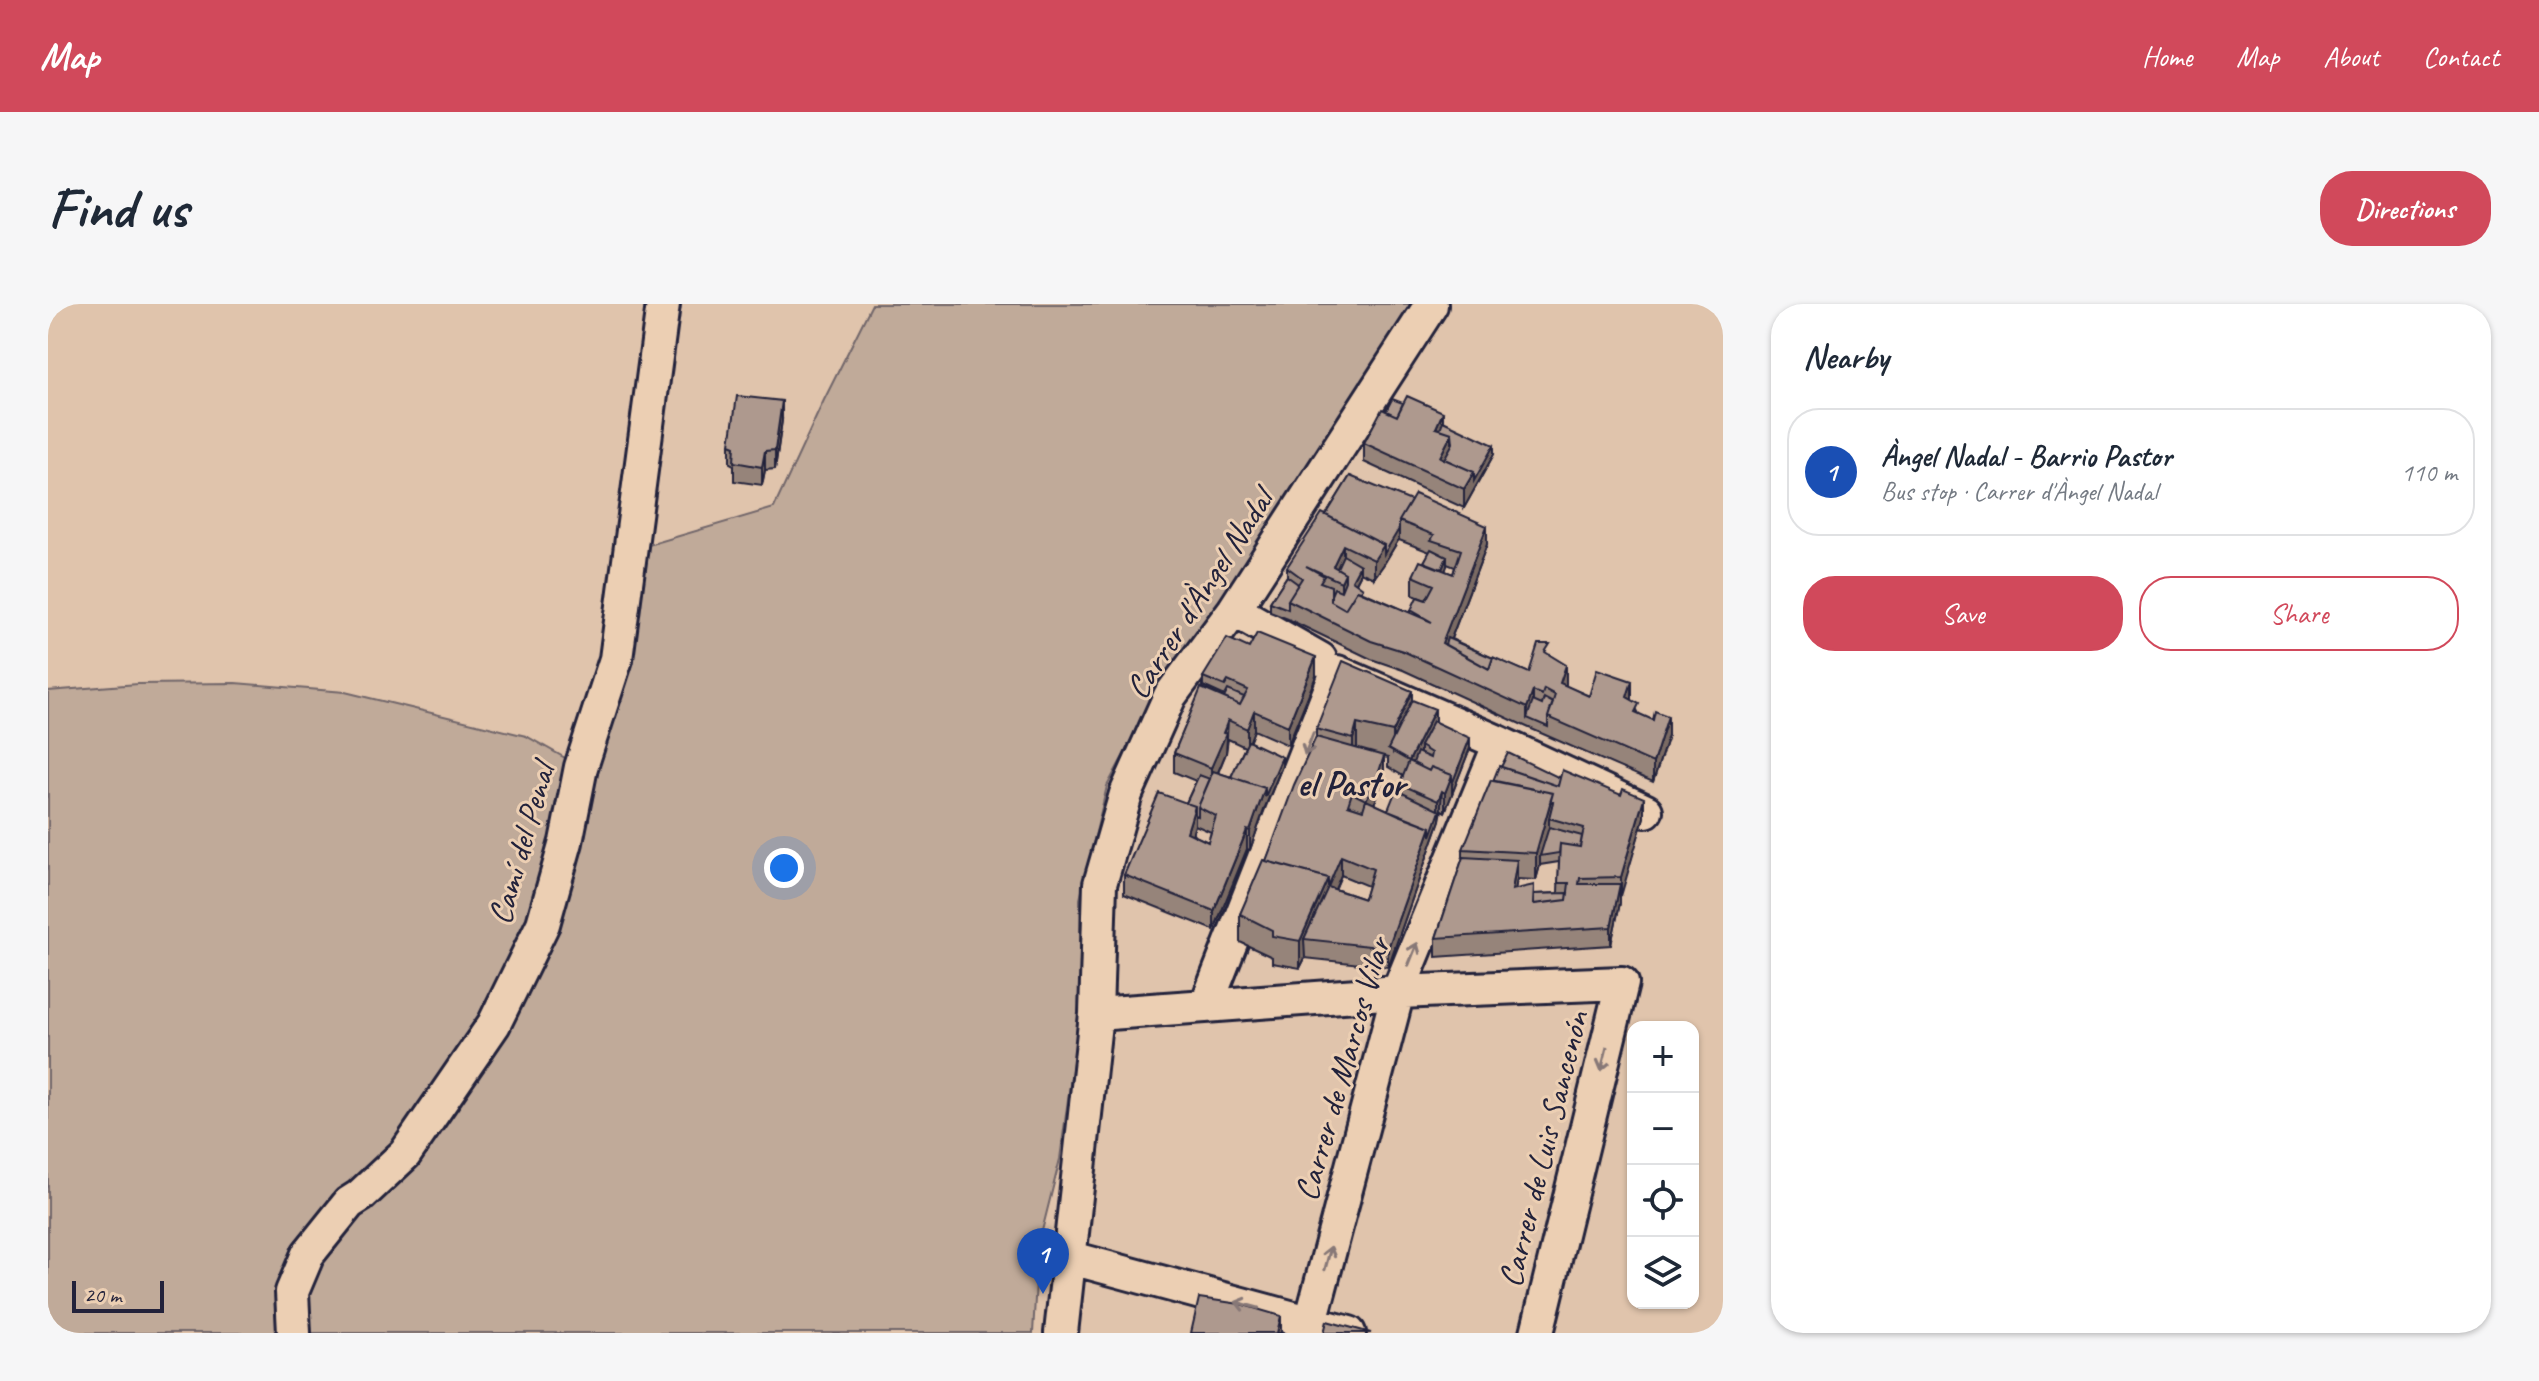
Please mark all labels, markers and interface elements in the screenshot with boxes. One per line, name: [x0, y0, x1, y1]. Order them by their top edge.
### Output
text: Map: [40, 33, 99, 80]
text: Home: [2142, 39, 2192, 74]
text: Map: [2236, 39, 2279, 74]
text: About: [2323, 39, 2379, 74]
text: Contact: [2423, 39, 2499, 74]
button: Directions: [2320, 171, 2491, 246]
text: Find us: [48, 173, 188, 244]
text: Nearby: [1803, 335, 1889, 378]
text: Àngel Nadal - Barrio Pastor: [1881, 437, 2172, 475]
text: 1: [1825, 456, 1837, 489]
text: 110 m: [2401, 456, 2457, 489]
text: Bus stop · Carrer d'Àngel Nadal: [1881, 475, 2157, 508]
street label: Carrer d'Àngel Nadal: [1115, 476, 1286, 707]
button: Save: [1803, 576, 2123, 651]
button: Share: [2139, 576, 2459, 651]
one-way arrow: [1300, 731, 1315, 756]
street label: Camí del Penal: [478, 753, 566, 929]
district label: el Pastor: [1297, 761, 1409, 807]
your location: [764, 848, 804, 888]
street label: Carrer de Marcos Vilar: [1284, 930, 1401, 1205]
one-way arrow: [1407, 942, 1422, 967]
street label: Carrer de Luis Sancenón: [1488, 1005, 1598, 1291]
map controls: [1627, 1021, 1699, 1309]
button: +: [1627, 1021, 1699, 1093]
one-way arrow: [1595, 1046, 1610, 1071]
button: −: [1627, 1093, 1699, 1165]
button: locate: [1627, 1165, 1699, 1237]
pin: 1: [1017, 1228, 1069, 1294]
button: layers: [1627, 1237, 1699, 1309]
one-way arrow: [1321, 1245, 1336, 1271]
scale bar: [72, 1277, 164, 1313]
text: 20 m: [84, 1281, 121, 1309]
one-way arrow: [1234, 1297, 1260, 1312]

